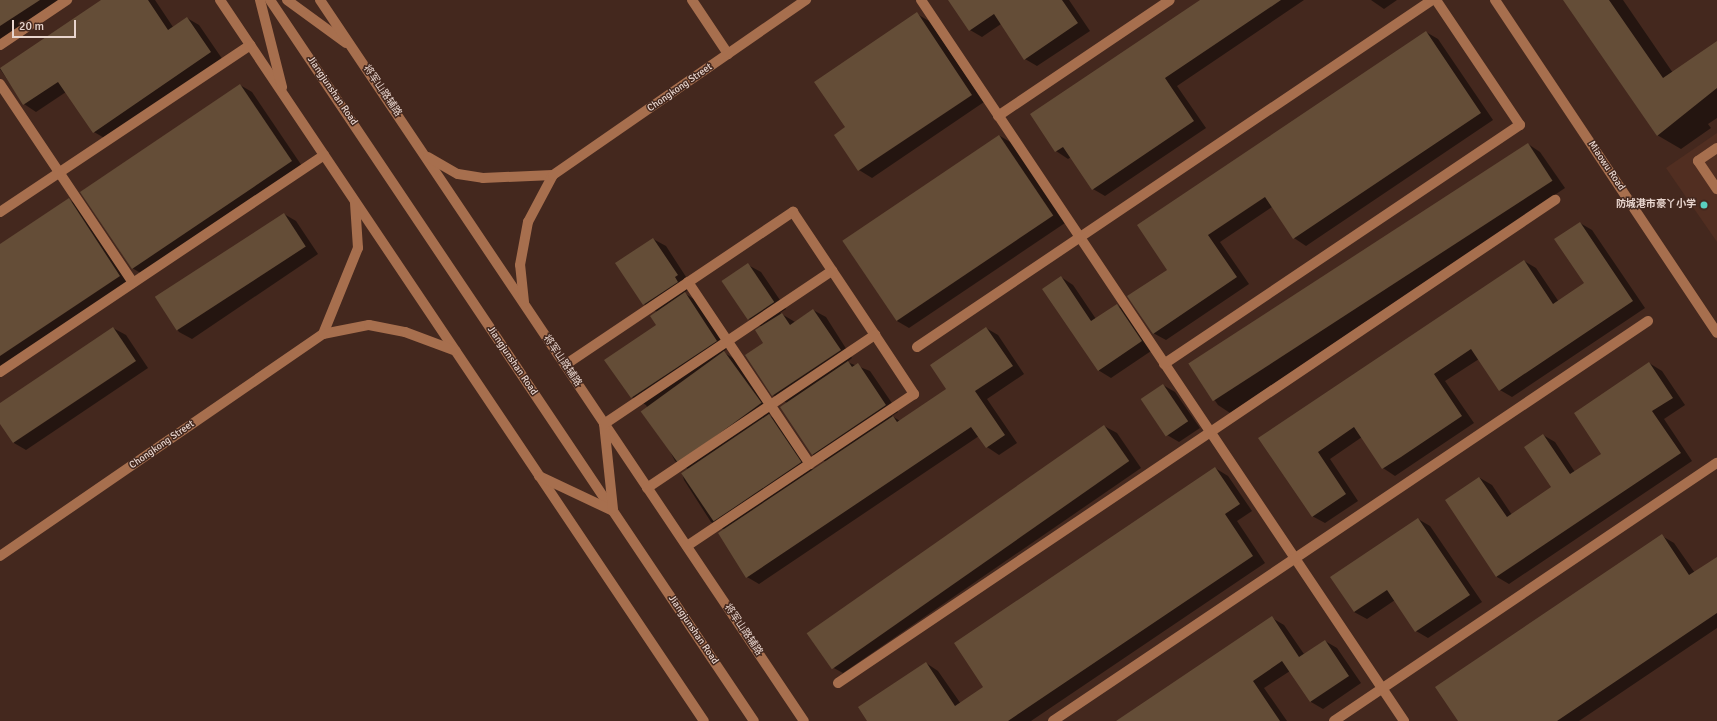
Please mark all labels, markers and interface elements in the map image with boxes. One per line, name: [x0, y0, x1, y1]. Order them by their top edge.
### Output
scale bar: [14, 12, 78, 38]
text: 20 m: [19, 19, 44, 34]
street label: Jiangjunshan Road: [304, 54, 360, 128]
street label: Chongkong Street: [645, 61, 715, 115]
street label: 将军山路辅路: [360, 63, 404, 119]
street label: Miaowu Road: [1585, 139, 1627, 193]
place label: 防城港市豪丫小学: [1616, 199, 1696, 211]
marker: 防城港市豪丫小学: [1699, 200, 1709, 210]
street label: Jiangjunshan Road: [484, 324, 540, 398]
street label: 将军山路辅路: [540, 333, 584, 389]
street label: Chongkong Street: [127, 418, 197, 472]
street label: Jiangjunshan Road: [665, 593, 721, 667]
street label: 将军山路辅路: [721, 602, 765, 658]

